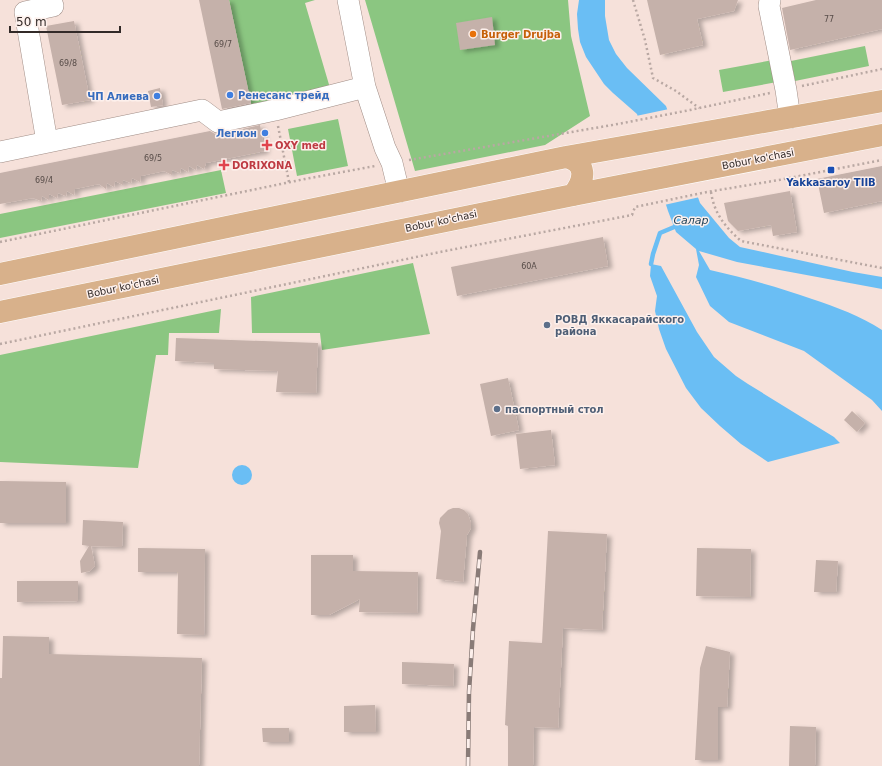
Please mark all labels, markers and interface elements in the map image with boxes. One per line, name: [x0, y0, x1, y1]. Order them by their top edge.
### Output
scale bar: [10, 8, 120, 34]
text: 50 m: [16, 15, 47, 29]
house number: 77: [824, 15, 834, 24]
marker: Burger Drujba: [468, 29, 478, 39]
place label: Burger Drujba: [481, 29, 561, 40]
house number: 69/7: [214, 40, 232, 49]
house number: 69/8: [59, 59, 77, 68]
marker: Ренесанс трейд: [225, 90, 235, 100]
place label: Ренесанс трейд: [238, 90, 330, 101]
place label: ЧП Алиева: [87, 91, 149, 102]
marker: ЧП Алиева: [152, 91, 162, 101]
place label: Легион: [216, 128, 257, 139]
marker: Легион: [260, 128, 270, 138]
marker: OXY med: [262, 140, 272, 150]
place label: OXY med: [275, 140, 326, 151]
street label: Bobur ko'chasi: [721, 147, 795, 171]
house number: 69/5: [144, 154, 162, 163]
marker: DORIXONA: [219, 160, 229, 170]
place label: DORIXONA: [232, 160, 292, 171]
marker: Yakkasaroy TIIB: [826, 165, 836, 175]
house number: 69/4: [35, 176, 53, 185]
place label: Yakkasaroy TIIB: [785, 177, 876, 188]
street label: Bobur ko'chasi: [404, 208, 478, 234]
water label: Салар: [673, 214, 709, 227]
house number: 60A: [521, 262, 537, 271]
street label: Bobur ko'chasi: [86, 274, 160, 300]
place label: РОВД Яккасарайского района: [555, 314, 684, 337]
marker: РОВД Яккасарайского района: [542, 320, 552, 330]
marker: паспортный стол: [492, 404, 502, 414]
place label: паспортный стол: [505, 404, 604, 415]

